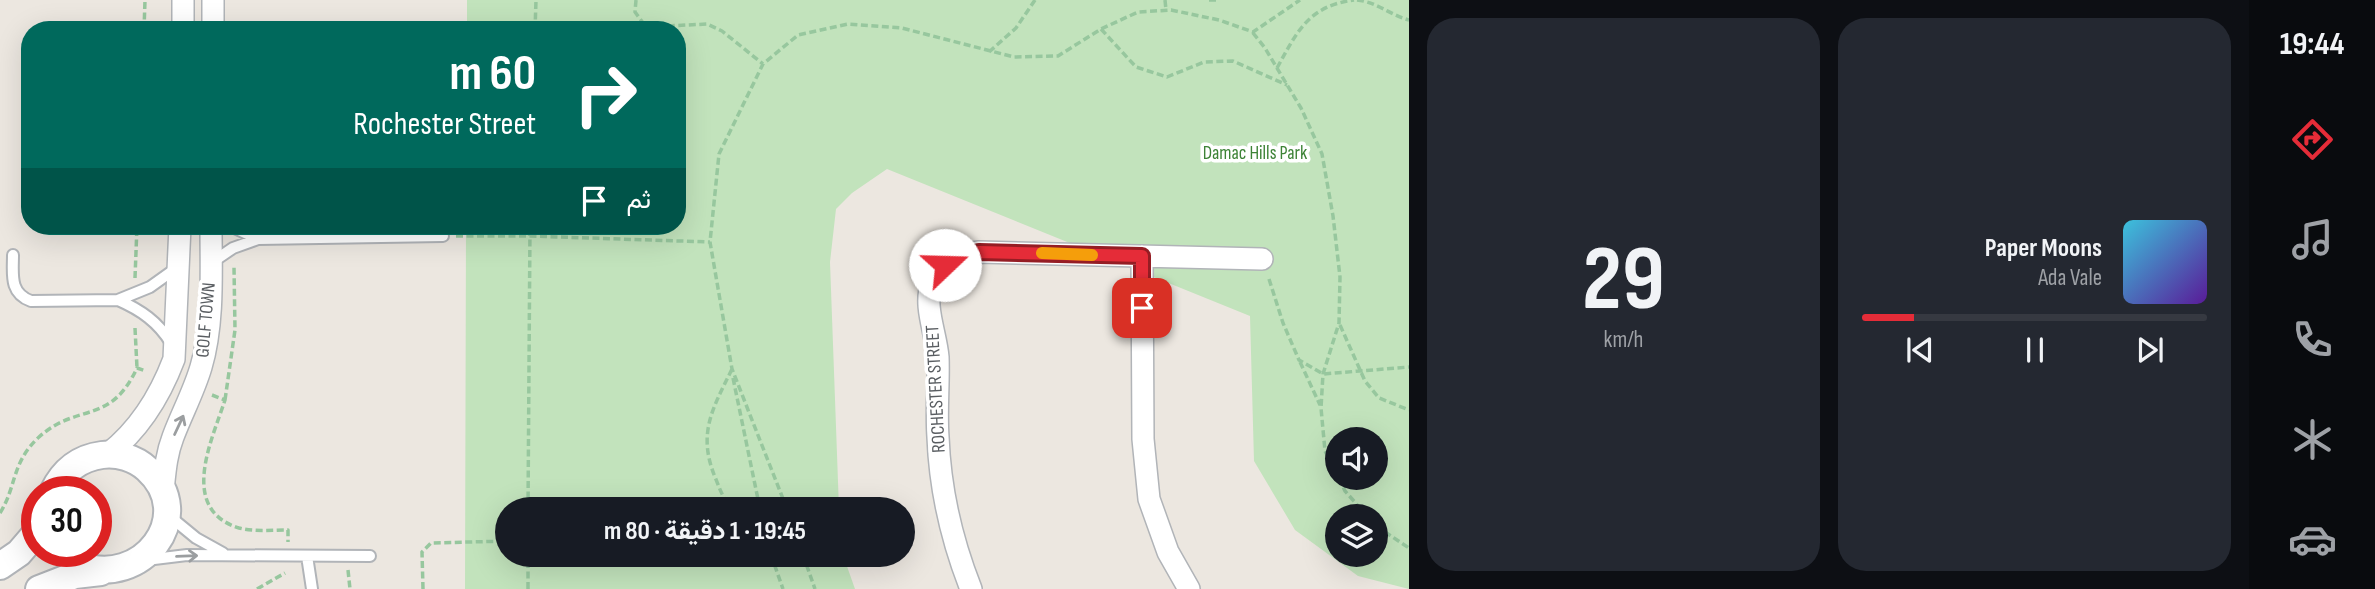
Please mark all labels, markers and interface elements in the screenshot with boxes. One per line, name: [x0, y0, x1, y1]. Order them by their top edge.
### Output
text: 19:44: [2280, 25, 2344, 64]
text: 60 m: [449, 45, 536, 104]
icon: right: [560, 49, 651, 140]
text: Rochester Street: [353, 105, 536, 144]
icon: directions: [2288, 115, 2337, 164]
park label: Damac Hills Park: [1203, 142, 1308, 165]
icon: arrive: [575, 182, 613, 220]
text: ثم: [627, 185, 651, 216]
icon: music: [2288, 215, 2337, 264]
text: 29: [1582, 226, 1665, 335]
position arrow: [908, 228, 982, 302]
text: Paper Moons: [1985, 233, 2102, 264]
text: Ada Vale: [2038, 264, 2102, 292]
pin: [1112, 278, 1172, 338]
street label: GOLF TOWN: [191, 282, 221, 358]
icon: arrive: [1123, 289, 1161, 327]
icon: phone: [2288, 315, 2337, 364]
street label: ROCHESTER STREET: [921, 324, 951, 453]
text: km/h: [1604, 326, 1643, 354]
icon: previous: [1901, 331, 1939, 369]
icon: pause: [2016, 331, 2054, 369]
icon: next: [2131, 331, 2169, 369]
one-way arrow: [173, 415, 186, 436]
icon: climate: [2288, 415, 2337, 464]
map controls: [1325, 427, 1388, 567]
button: sound: [1325, 427, 1388, 490]
speed limit sign: 30: [21, 476, 112, 567]
button: layers: [1325, 504, 1388, 567]
icon: car: [2288, 515, 2337, 564]
text: 19:45 · 1 دقيقة · 80 m: [604, 516, 806, 547]
one-way arrow: [175, 549, 198, 562]

